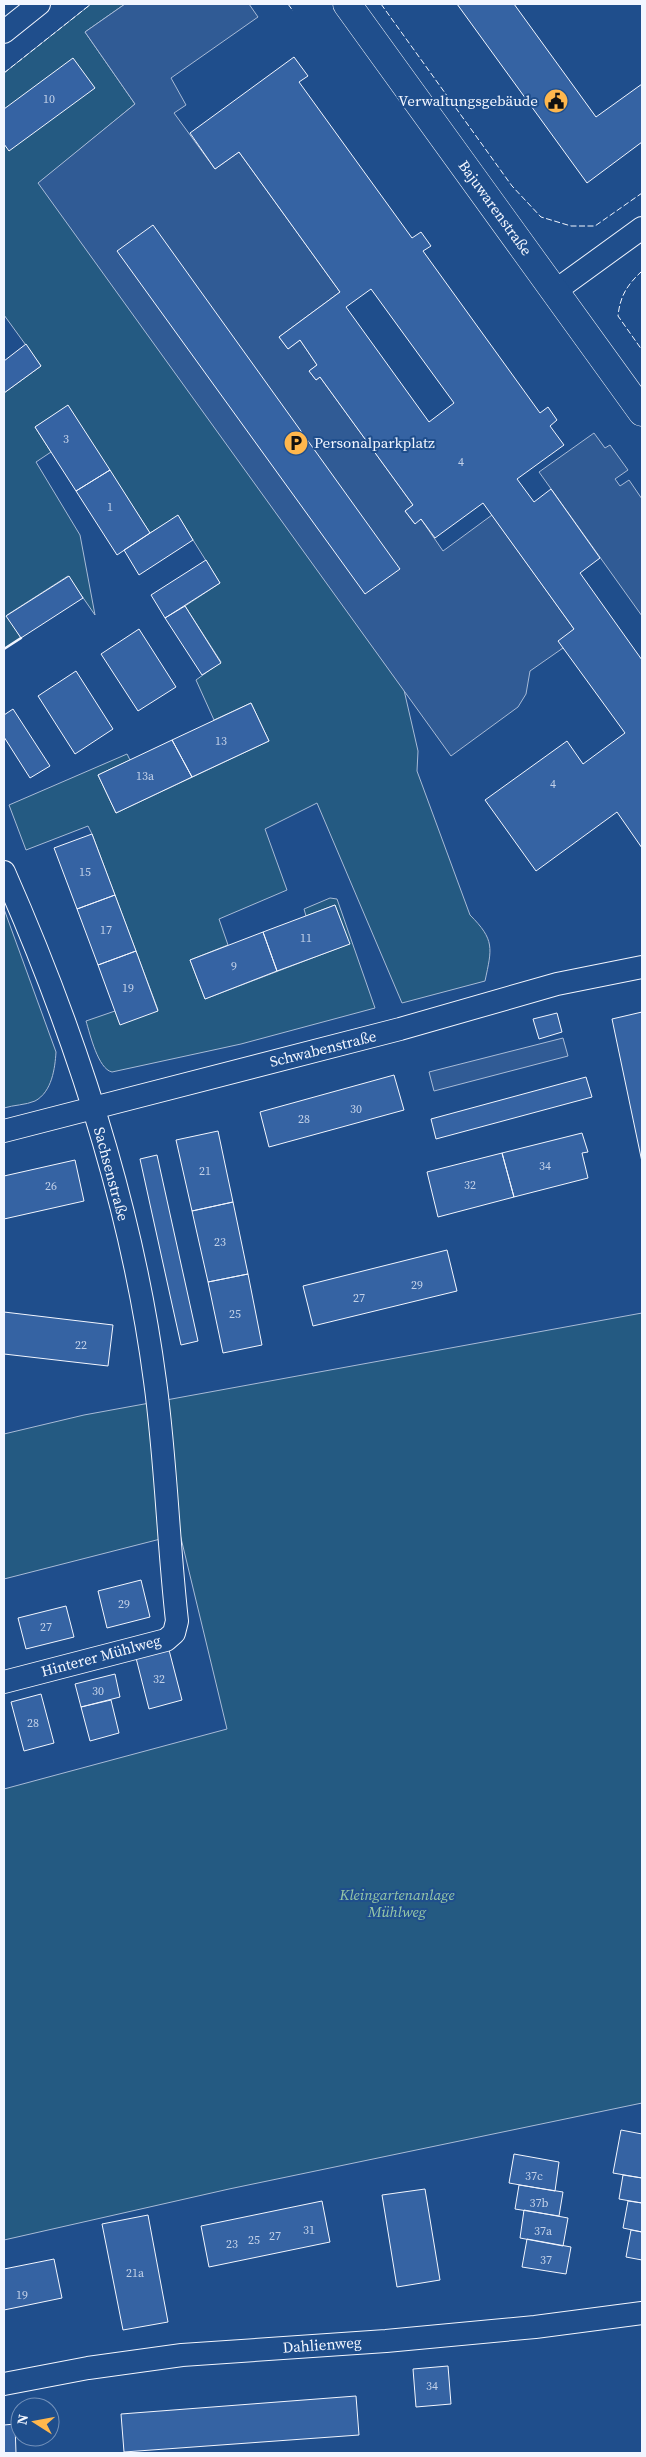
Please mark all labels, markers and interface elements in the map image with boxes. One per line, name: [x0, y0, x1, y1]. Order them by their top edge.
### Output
public building icon: Verwaltungsgebäude: [543, 88, 569, 114]
place label: Verwaltungsgebäude: [398, 90, 538, 111]
house number: 10: [43, 91, 55, 107]
street label: Bajuwarenstraße: [454, 156, 537, 260]
parking icon: Personalparkplatz: [283, 430, 309, 456]
house number: 3: [63, 431, 69, 447]
place label: Personalparkplatz: [314, 432, 435, 453]
house number: 4: [458, 454, 464, 470]
house number: 1: [107, 499, 113, 515]
house number: 13: [215, 733, 227, 749]
house number: 13a: [136, 768, 155, 784]
house number: 4: [550, 776, 556, 792]
house number: 15: [79, 864, 91, 880]
house number: 17: [100, 922, 112, 938]
house number: 11: [300, 930, 312, 946]
house number: 9: [231, 958, 237, 974]
house number: 19: [122, 980, 134, 996]
street label: Schwabenstraße: [267, 1025, 379, 1072]
house number: 30: [350, 1101, 362, 1117]
house number: 28: [298, 1111, 310, 1127]
street label: Sachsenstraße: [89, 1125, 134, 1224]
house number: 34: [539, 1158, 551, 1174]
house number: 21: [199, 1163, 211, 1179]
house number: 32: [464, 1177, 476, 1193]
house number: 26: [45, 1178, 57, 1194]
house number: 23: [214, 1234, 226, 1250]
house number: 29: [411, 1277, 423, 1293]
house number: 27: [353, 1290, 365, 1306]
house number: 25: [229, 1306, 241, 1322]
house number: 22: [75, 1337, 87, 1353]
house number: 29: [118, 1596, 130, 1612]
house number: 27: [40, 1619, 52, 1635]
street label: Hinterer Mühlweg: [39, 1629, 163, 1682]
house number: 32: [153, 1671, 165, 1687]
house number: 30: [92, 1683, 104, 1699]
house number: 28: [27, 1715, 39, 1731]
park label: Kleingartenanlage Mühlweg: [338, 1884, 455, 1922]
house number: 37c: [525, 2168, 543, 2184]
house number: 37b: [530, 2195, 549, 2211]
house number: 31: [303, 2222, 315, 2238]
house number: 37a: [534, 2223, 553, 2239]
house number: 27: [269, 2228, 281, 2244]
house number: 25: [248, 2232, 260, 2248]
house number: 23: [226, 2236, 238, 2252]
house number: 37: [540, 2252, 552, 2268]
house number: 21a: [126, 2265, 145, 2281]
house number: 19: [16, 2287, 28, 2303]
street label: Dahlienweg: [282, 2331, 362, 2358]
house number: 34: [426, 2378, 438, 2394]
north arrow: [10, 2397, 60, 2447]
text: N: [11, 2413, 33, 2426]

